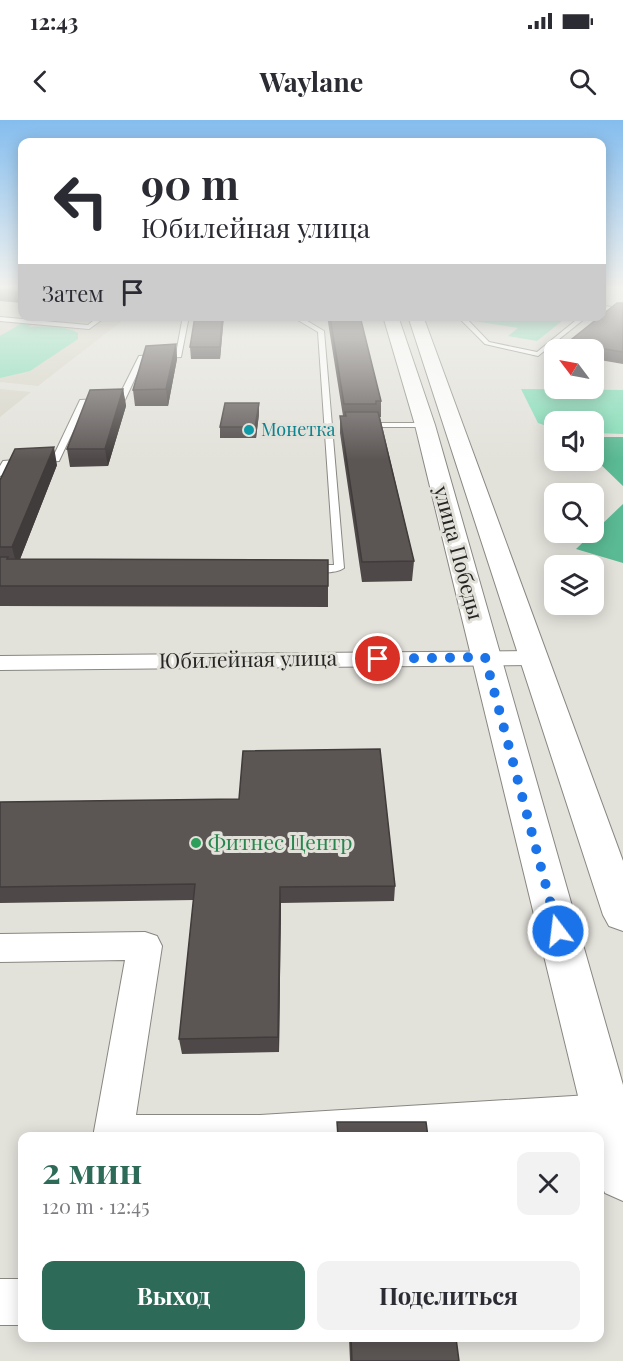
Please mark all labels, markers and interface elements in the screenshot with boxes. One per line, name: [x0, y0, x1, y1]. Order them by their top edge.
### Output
text: 12:43: [30, 6, 78, 36]
text: Waylane: [260, 63, 363, 99]
icon: back: [24, 65, 57, 98]
icon: search: [566, 65, 599, 98]
text: 90 m: [141, 155, 239, 211]
icon: left: [42, 162, 120, 240]
text: Юбилейная улица: [141, 209, 370, 245]
icon: arrive: [116, 276, 149, 309]
text: Затем: [42, 278, 104, 308]
north arrow: [544, 339, 604, 399]
map controls: [544, 339, 604, 615]
button: sound: [544, 411, 604, 471]
place label: Монетка: [261, 417, 336, 441]
marker: Монетка: [242, 423, 256, 437]
street label: улица Победы: [428, 481, 491, 623]
button: search: [544, 483, 604, 543]
button: layers: [544, 555, 604, 615]
pin: [352, 633, 403, 684]
street label: Юбилейная улица: [159, 642, 338, 674]
icon: arrive: [361, 642, 394, 675]
place label: Фитнес Центр: [208, 827, 353, 855]
marker: Фитнес Центр: [189, 836, 203, 850]
position arrow: [526, 899, 590, 963]
text: 2 мин: [42, 1145, 142, 1193]
button: close: [517, 1152, 580, 1215]
text: 120 m · 12:45: [42, 1192, 149, 1219]
button: Выход: [42, 1261, 305, 1330]
button: Поделиться: [317, 1261, 580, 1330]

